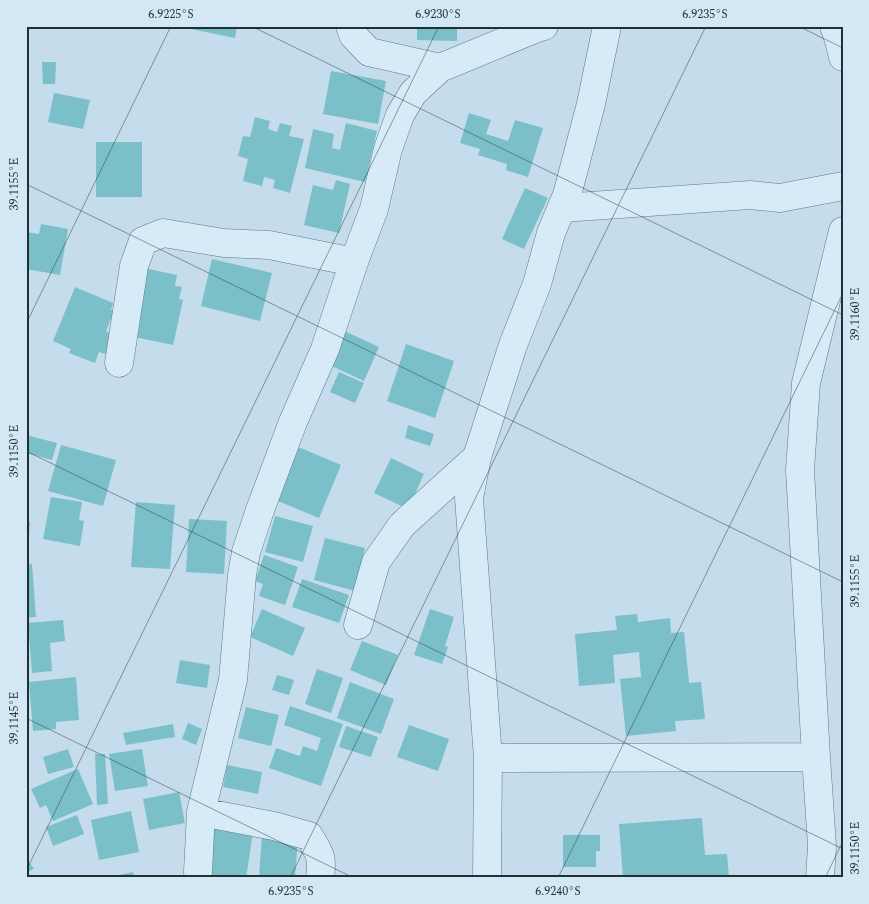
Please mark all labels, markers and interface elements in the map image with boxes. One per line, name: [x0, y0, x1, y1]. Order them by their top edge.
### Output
text: 6.9225°S: [148, 5, 194, 24]
text: 6.9230°S: [415, 5, 461, 24]
text: 6.9235°S: [682, 5, 728, 24]
text: 39.1155°E: [5, 158, 24, 210]
text: 39.1160°E: [846, 288, 865, 340]
text: 39.1150°E: [5, 425, 24, 477]
text: 39.1155°E: [846, 555, 865, 607]
text: 39.1145°E: [5, 692, 24, 744]
text: 39.1150°E: [846, 822, 865, 874]
text: 6.9235°S: [268, 882, 314, 901]
text: 6.9240°S: [535, 882, 581, 901]

